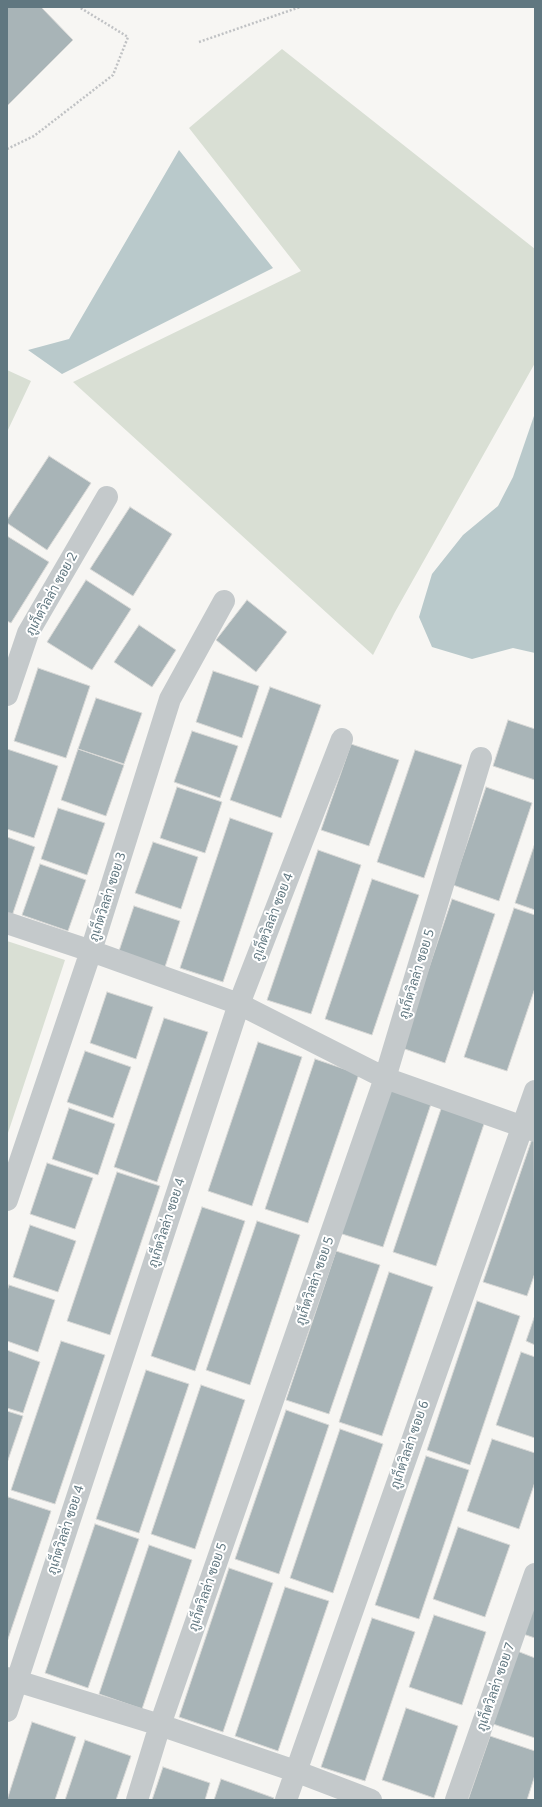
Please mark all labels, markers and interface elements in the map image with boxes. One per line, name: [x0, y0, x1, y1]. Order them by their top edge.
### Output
street label: ภูเก็ตวิลล่า ซอย 2: [23, 550, 81, 638]
street label: ภูเก็ตวิลล่า ซอย 3: [86, 850, 130, 944]
street label: ภูเก็ตวิลล่า ซอย 4: [249, 871, 297, 963]
street label: ภูเก็ตวิลล่า ซอย 5: [396, 927, 438, 1021]
street label: ภูเก็ตวิลล่า ซอย 4: [145, 1176, 189, 1270]
street label: ภูเก็ตวิลล่า ซอย 5: [293, 1235, 337, 1327]
street label: ภูเก็ตวิลล่า ซอย 6: [388, 1399, 432, 1491]
street label: ภูเก็ตวิลล่า ซอย 4: [44, 1483, 88, 1577]
street label: ภูเก็ตวิลล่า ซอย 5: [186, 1541, 230, 1633]
street label: ภูเก็ตวิลล่า ซอย 7: [474, 1641, 518, 1733]

